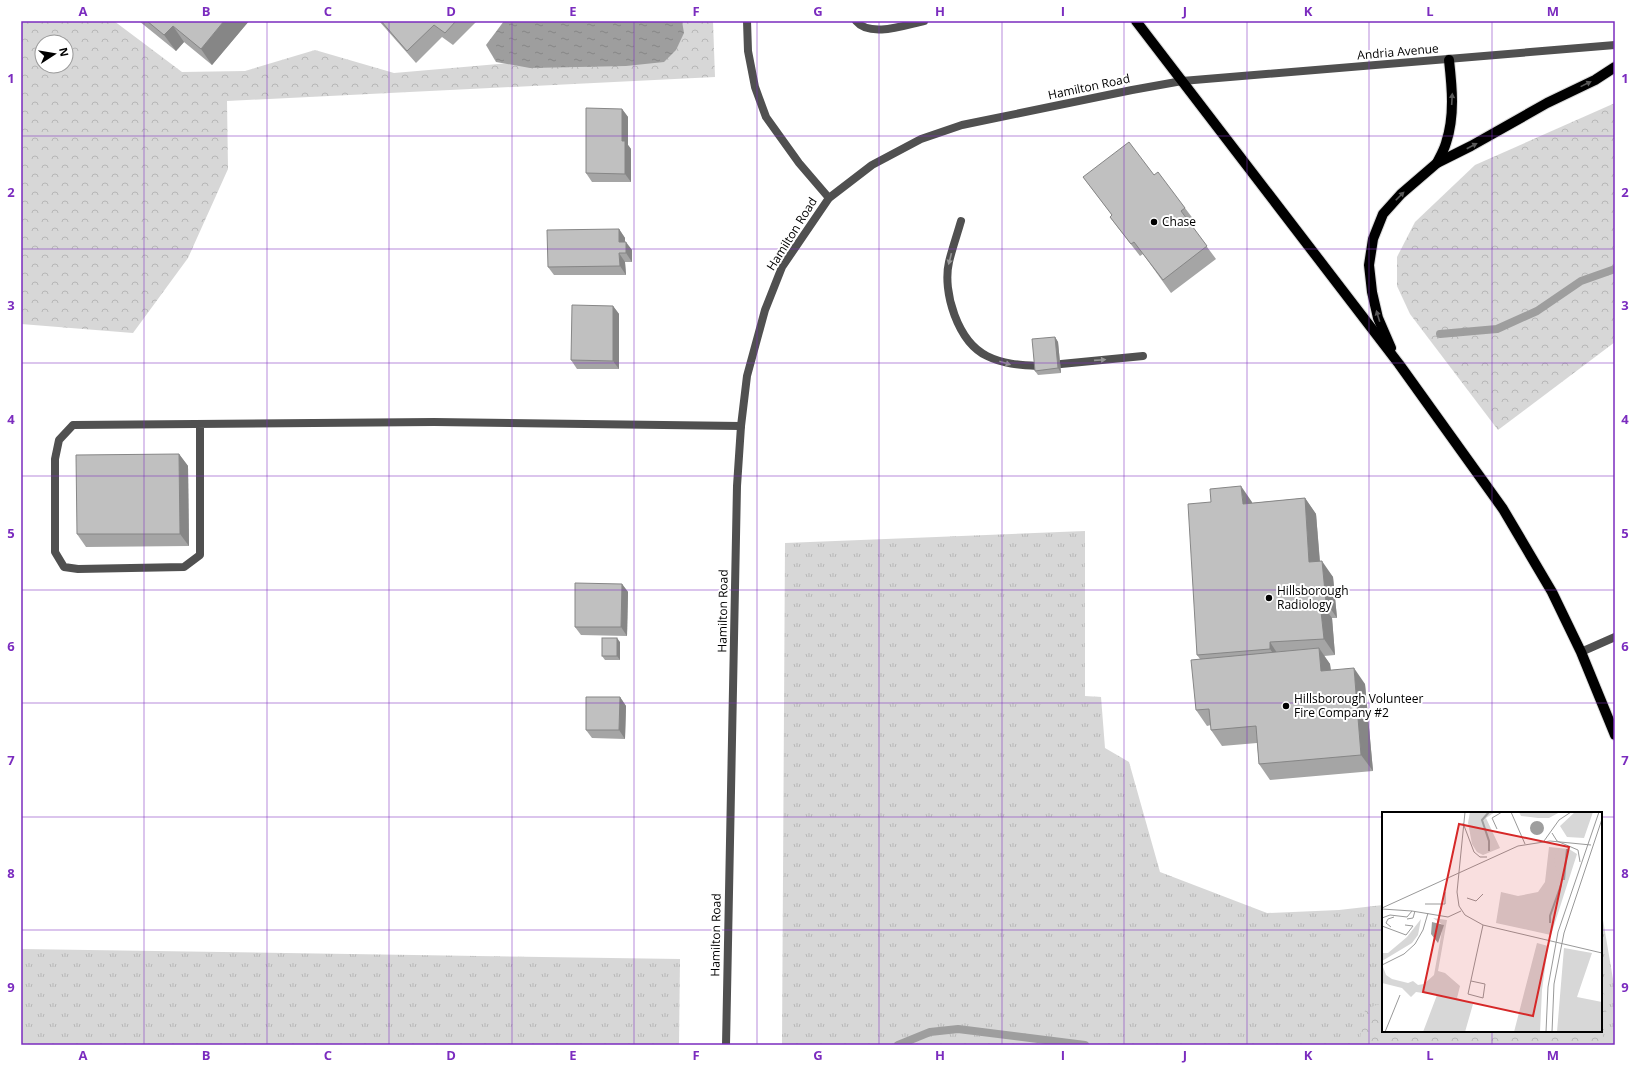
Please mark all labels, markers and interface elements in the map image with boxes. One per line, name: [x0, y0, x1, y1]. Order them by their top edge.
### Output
text: A: [79, 2, 88, 20]
text: B: [202, 2, 211, 20]
text: C: [324, 2, 332, 20]
text: D: [446, 2, 456, 20]
text: E: [569, 2, 577, 20]
text: F: [692, 2, 700, 20]
text: G: [813, 2, 823, 20]
text: H: [935, 2, 945, 20]
text: I: [1061, 2, 1065, 20]
text: J: [1182, 2, 1187, 20]
text: K: [1304, 2, 1313, 20]
text: L: [1426, 2, 1434, 20]
text: M: [1547, 2, 1559, 20]
north arrow: [34, 34, 74, 74]
street label: Andria Avenue: [1356, 39, 1440, 64]
text: N: [56, 46, 73, 58]
text: 1: [7, 69, 15, 87]
text: 1: [1621, 69, 1629, 87]
street label: Hamilton Road: [1046, 70, 1131, 103]
one-way arrow: [1580, 81, 1592, 87]
one-way arrow: [1449, 92, 1455, 105]
one-way arrow: [1466, 142, 1477, 149]
text: 2: [7, 183, 15, 201]
text: 2: [1621, 183, 1629, 201]
one-way arrow: [1395, 191, 1405, 201]
street label: Hamilton Road: [762, 194, 821, 274]
place label: Chase: [1162, 213, 1196, 230]
marker: Chase: [1149, 217, 1159, 227]
one-way arrow: [947, 253, 953, 265]
text: 3: [7, 296, 15, 314]
text: 3: [1621, 296, 1629, 314]
one-way arrow: [1375, 309, 1381, 321]
one-way arrow: [1094, 357, 1106, 364]
one-way arrow: [999, 360, 1011, 366]
text: 4: [7, 410, 15, 428]
text: 4: [1621, 410, 1629, 428]
text: 5: [7, 524, 15, 542]
text: 5: [1621, 524, 1629, 542]
street label: Hamilton Road: [713, 569, 732, 653]
place label: Hillsborough Radiology: [1277, 582, 1349, 613]
marker: Hillsborough Radiology: [1264, 593, 1274, 603]
text: 6: [7, 637, 15, 655]
text: 6: [1621, 637, 1629, 655]
place label: Hillsborough Volunteer Fire Company #2: [1294, 690, 1424, 721]
marker: Hillsborough Volunteer Fire Company #2: [1281, 701, 1291, 711]
text: 7: [7, 751, 15, 769]
text: 7: [1621, 751, 1629, 769]
inset map: [1382, 812, 1602, 1032]
text: 8: [7, 864, 15, 882]
text: 8: [1621, 864, 1629, 882]
street label: Hamilton Road: [706, 893, 725, 977]
text: 9: [7, 978, 15, 996]
text: 9: [1621, 978, 1629, 996]
text: A: [79, 1046, 88, 1064]
text: B: [202, 1046, 211, 1064]
text: C: [324, 1046, 332, 1064]
text: D: [446, 1046, 456, 1064]
text: E: [569, 1046, 577, 1064]
text: F: [692, 1046, 700, 1064]
text: G: [813, 1046, 823, 1064]
text: H: [935, 1046, 945, 1064]
text: I: [1061, 1046, 1065, 1064]
text: J: [1182, 1046, 1187, 1064]
text: K: [1304, 1046, 1313, 1064]
text: L: [1426, 1046, 1434, 1064]
text: M: [1547, 1046, 1559, 1064]

